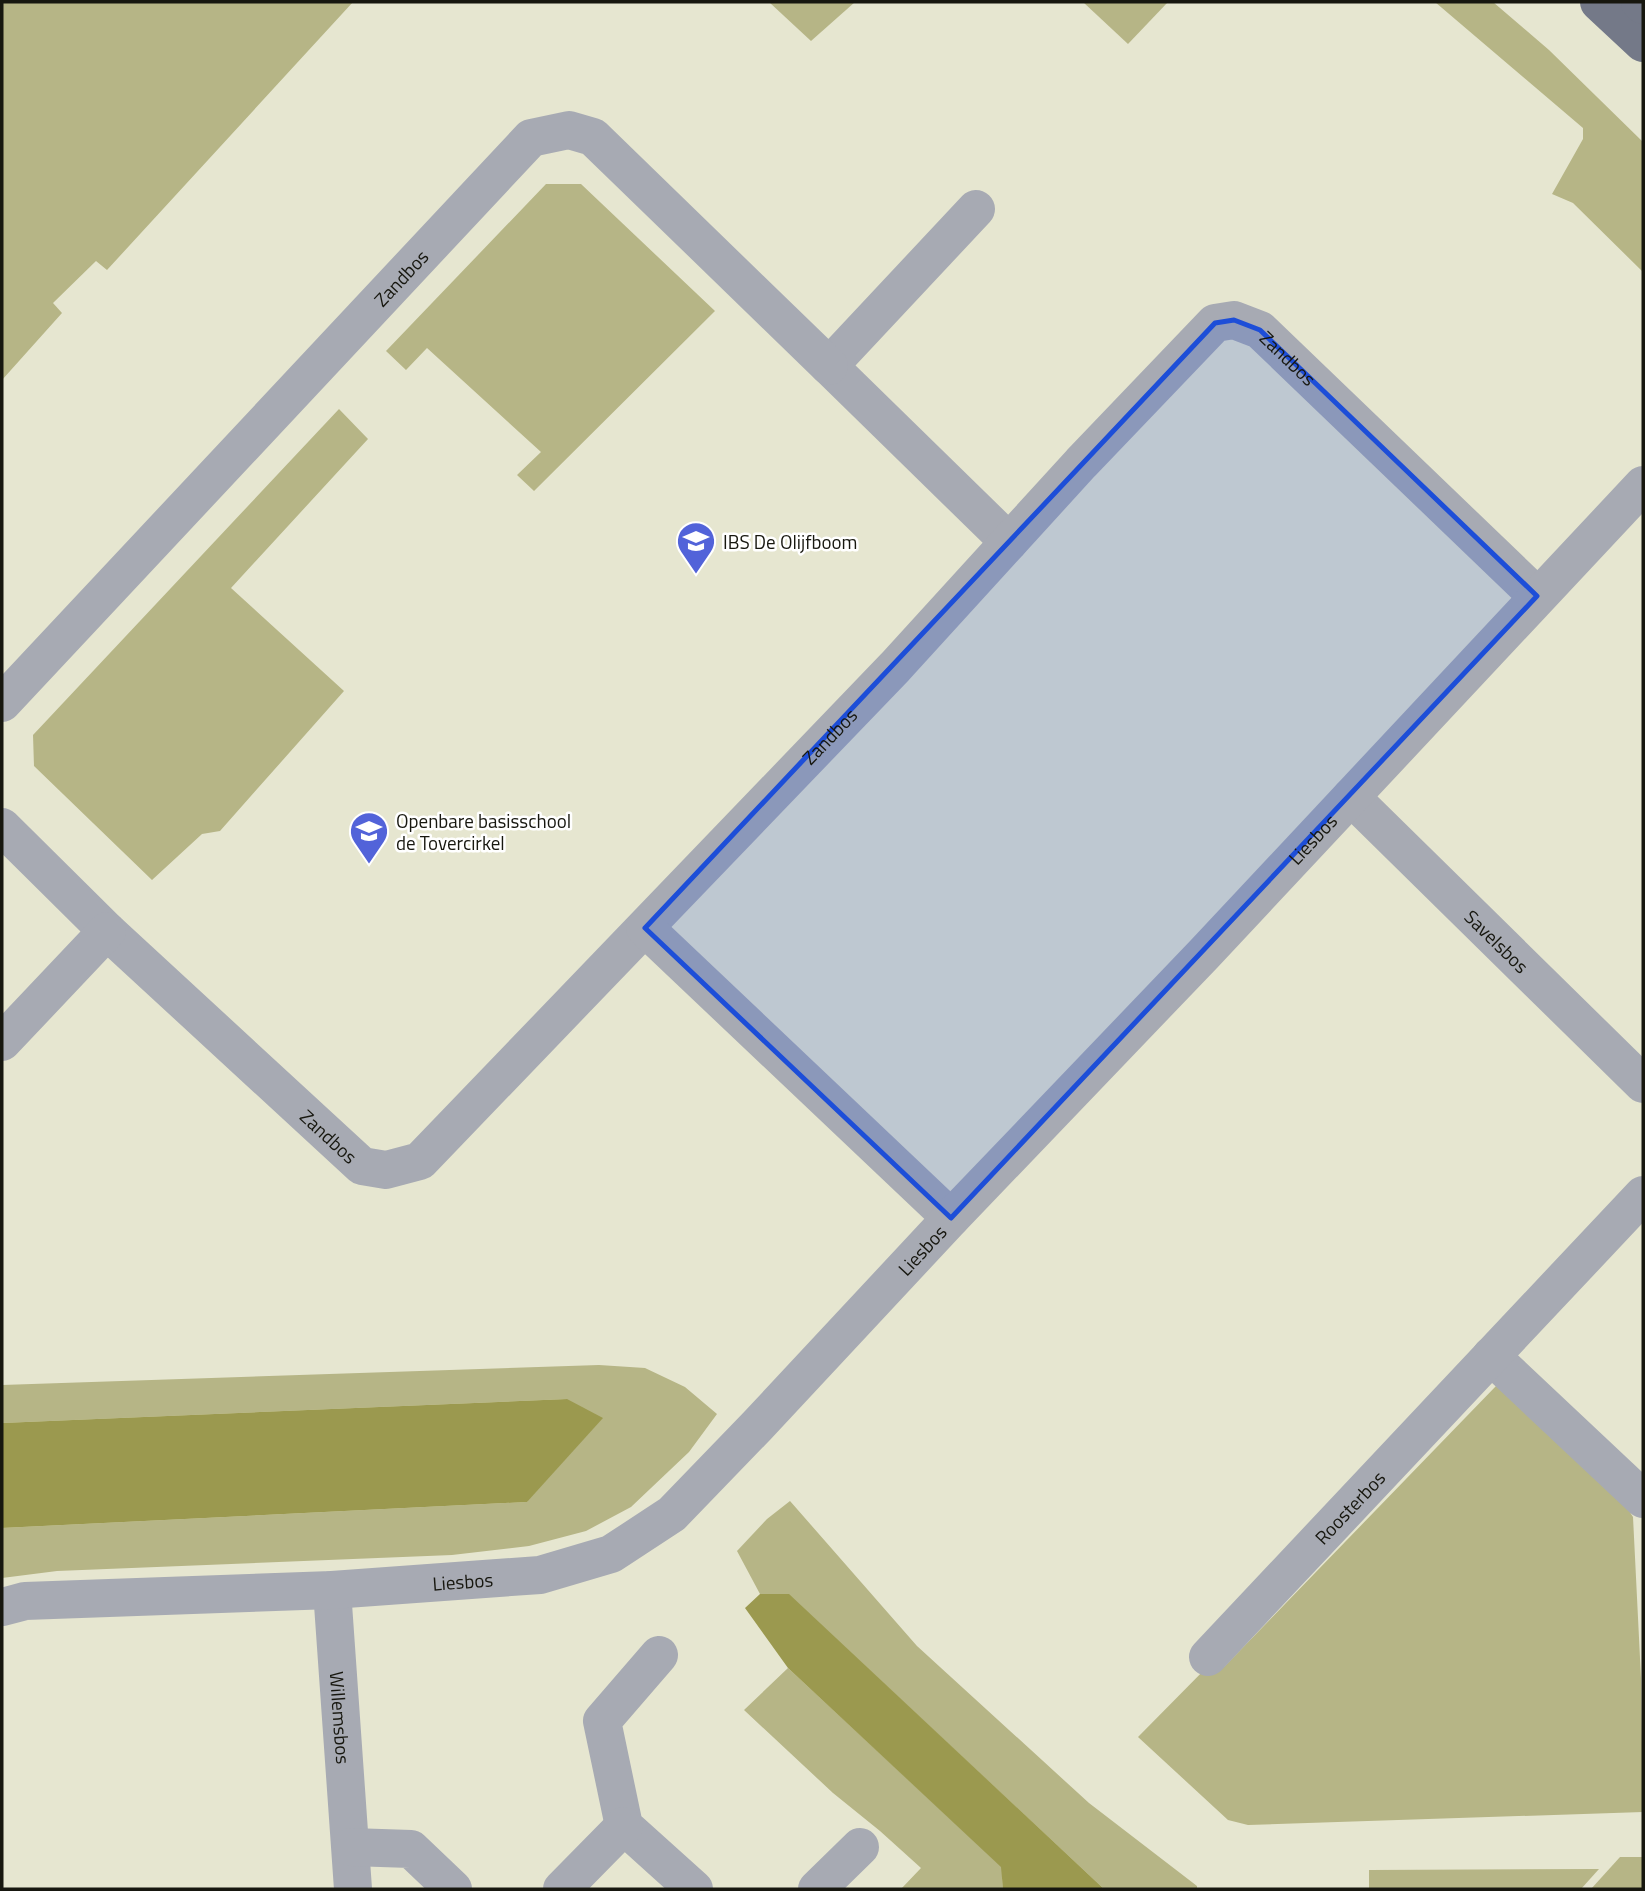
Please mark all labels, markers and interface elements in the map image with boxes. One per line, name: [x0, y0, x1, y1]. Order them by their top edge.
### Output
street label: Zandbos: [366, 242, 435, 312]
street label: Zandbos: [1254, 323, 1324, 392]
school or university icon: IBS De Olijfboom: [675, 520, 717, 575]
place label: IBS De Olijfboom: [723, 527, 857, 556]
street label: Zandbos: [795, 701, 863, 771]
place label: Openbare basisschool de Tovercirkel: [396, 806, 571, 857]
street label: Liesbos: [1281, 806, 1343, 871]
school or university icon: Openbare basisschool de Tovercirkel: [348, 810, 390, 865]
street label: Savelsbos: [1458, 902, 1536, 979]
street label: Zandbos: [294, 1102, 364, 1170]
street label: Liesbos: [890, 1217, 953, 1282]
street label: Roosterbos: [1307, 1463, 1391, 1551]
street label: Liesbos: [431, 1564, 494, 1597]
street label: Willemsbos: [323, 1670, 359, 1765]

